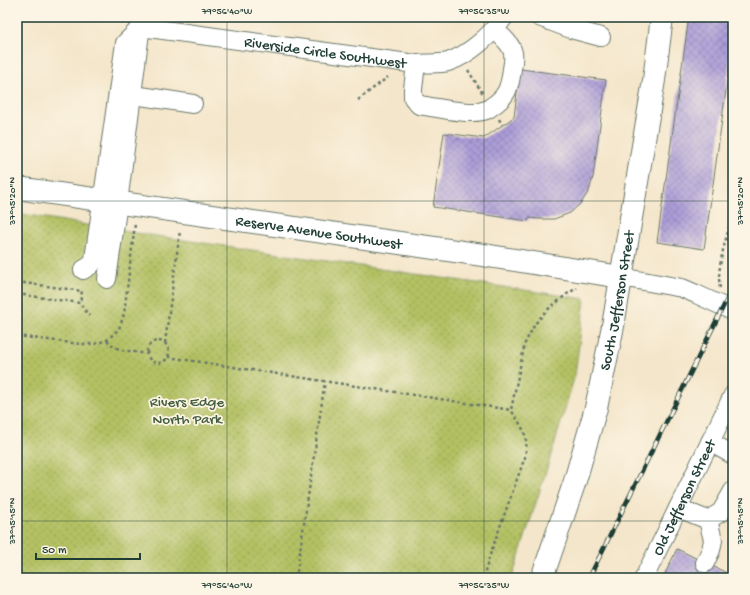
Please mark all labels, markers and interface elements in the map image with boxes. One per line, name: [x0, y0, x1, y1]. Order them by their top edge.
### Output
text: 79°56'40"W: [201, 6, 253, 18]
text: 79°56'35"W: [458, 6, 510, 18]
street label: Riverside Circle Southwest: [243, 34, 409, 74]
text: 37°15'20"N: [7, 177, 19, 226]
text: 37°15'20"N: [735, 177, 747, 226]
street label: Reserve Avenue Southwest: [234, 213, 405, 255]
street label: South Jefferson Street: [597, 228, 640, 372]
park label: Rivers Edge North Park: [150, 394, 224, 429]
street label: Old Jefferson Street: [649, 435, 722, 559]
text: 37°15'15"N: [7, 497, 19, 545]
text: 37°15'15"N: [735, 497, 747, 545]
scale bar: [36, 535, 140, 561]
text: 50 m: [42, 544, 67, 558]
text: 79°56'40"W: [201, 580, 253, 592]
text: 79°56'35"W: [458, 580, 510, 592]

